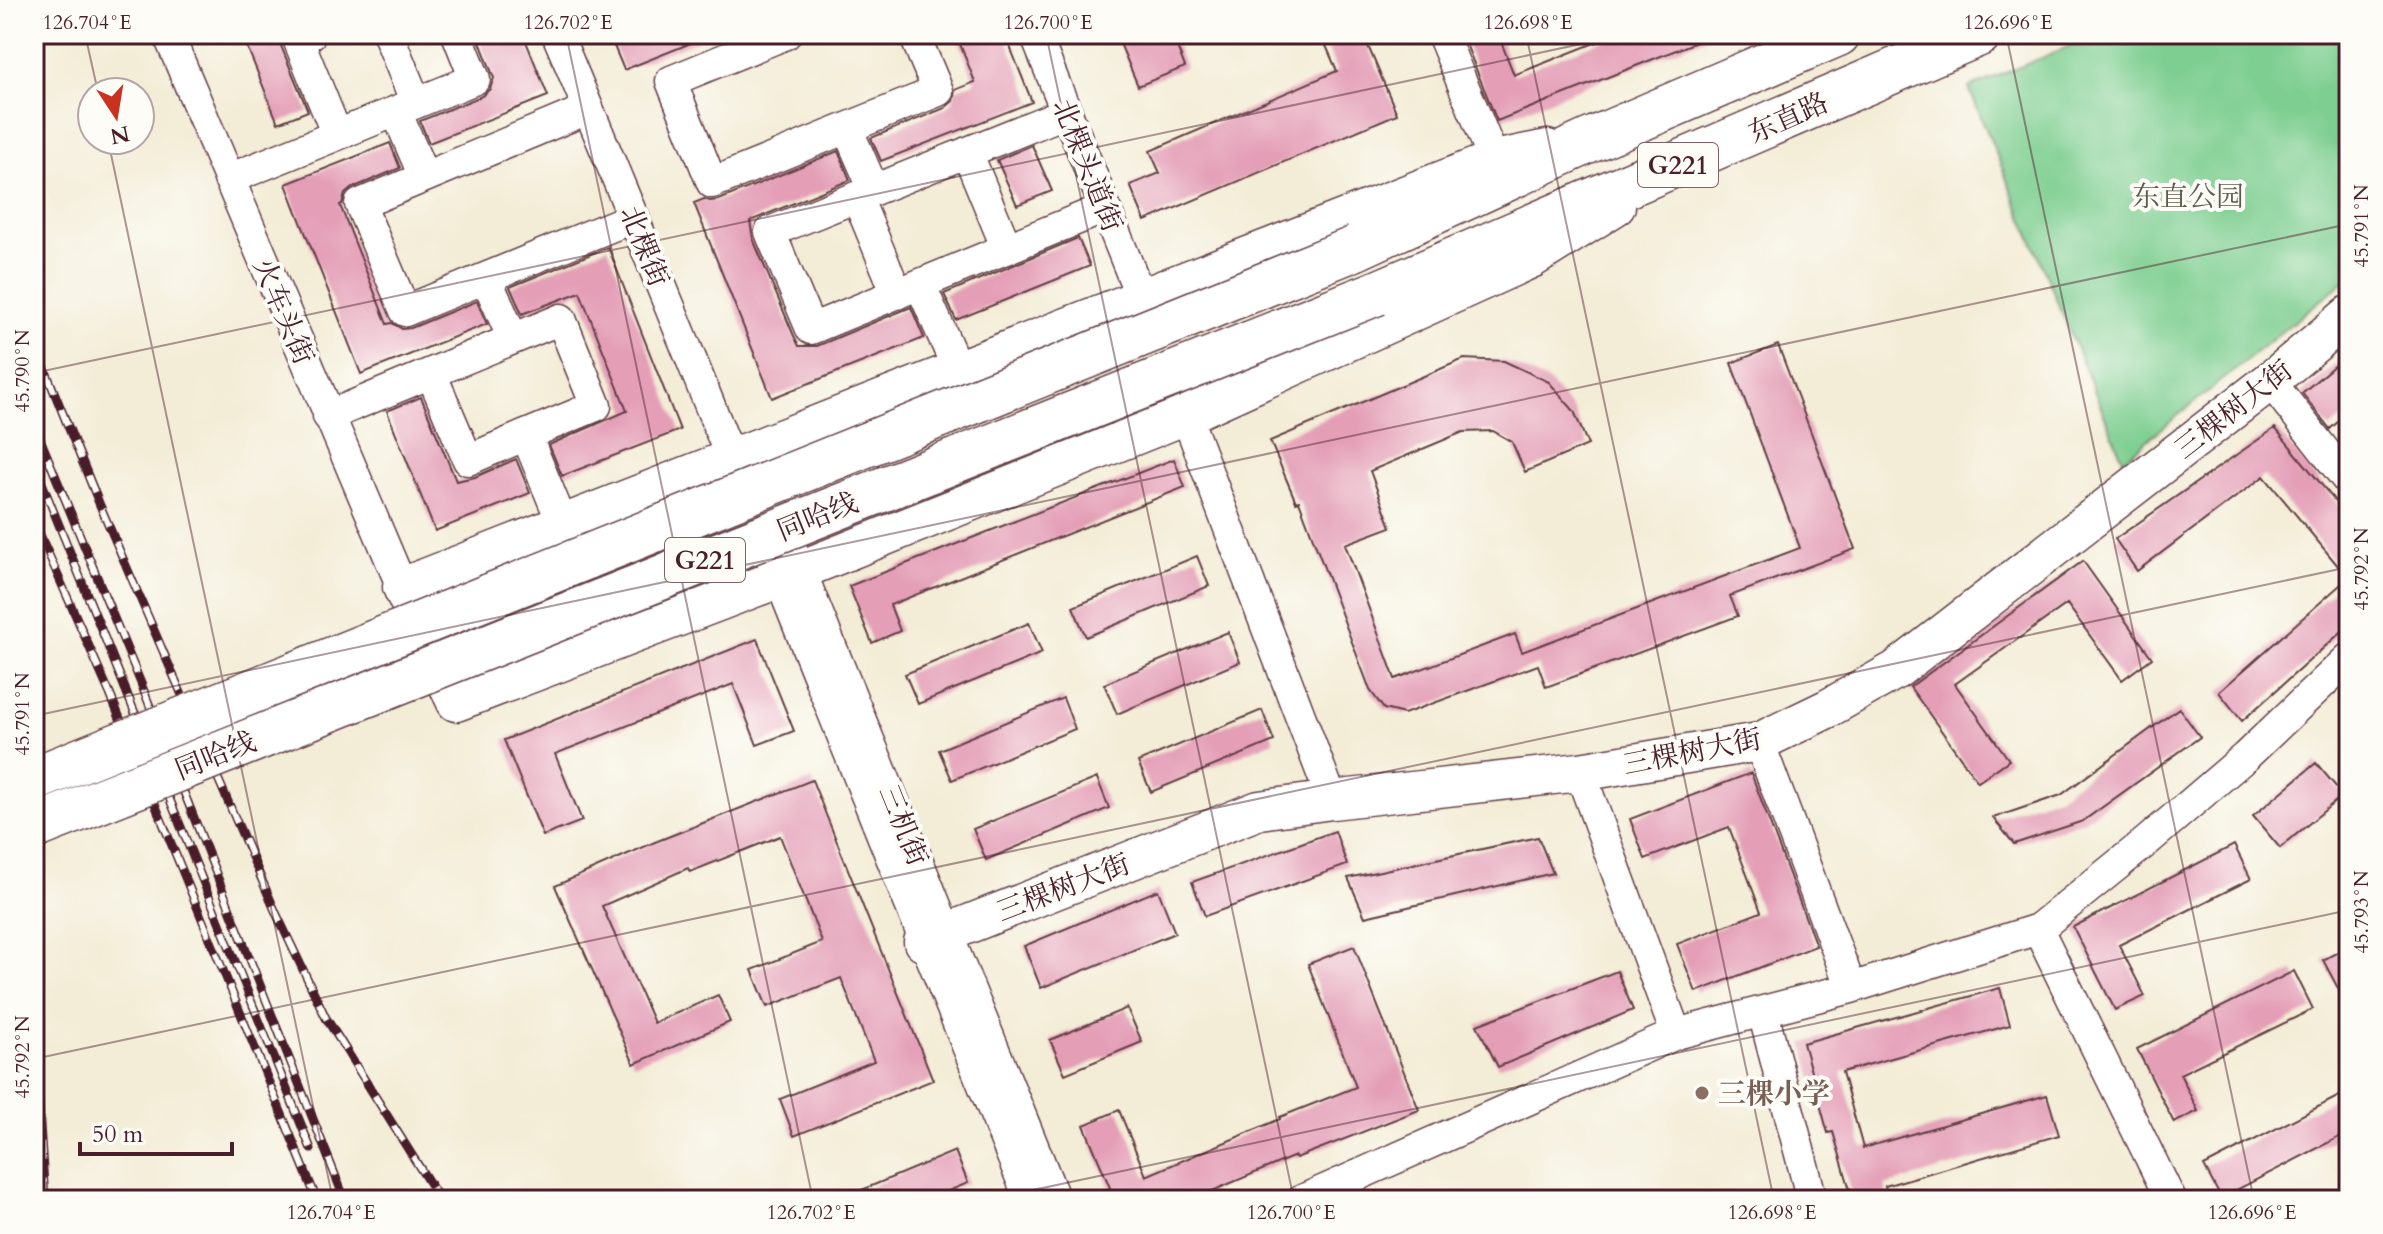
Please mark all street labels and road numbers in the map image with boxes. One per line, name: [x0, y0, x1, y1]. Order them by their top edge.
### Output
street label: 东直路: [1742, 83, 1835, 152]
street label: 北棵头道街: [1043, 93, 1131, 237]
road number: G221: [1638, 143, 1718, 187]
street label: 北棵街: [611, 200, 677, 292]
street label: 火车头街: [244, 252, 322, 370]
street label: 三棵树大街: [2167, 352, 2300, 468]
street label: 同哈线: [771, 484, 863, 550]
road number: G221: [665, 538, 745, 582]
street label: 三棵树大街: [1620, 720, 1765, 784]
street label: 同哈线: [169, 723, 261, 789]
street label: 三机街: [870, 779, 936, 871]
street label: 三棵树大街: [991, 845, 1136, 931]

